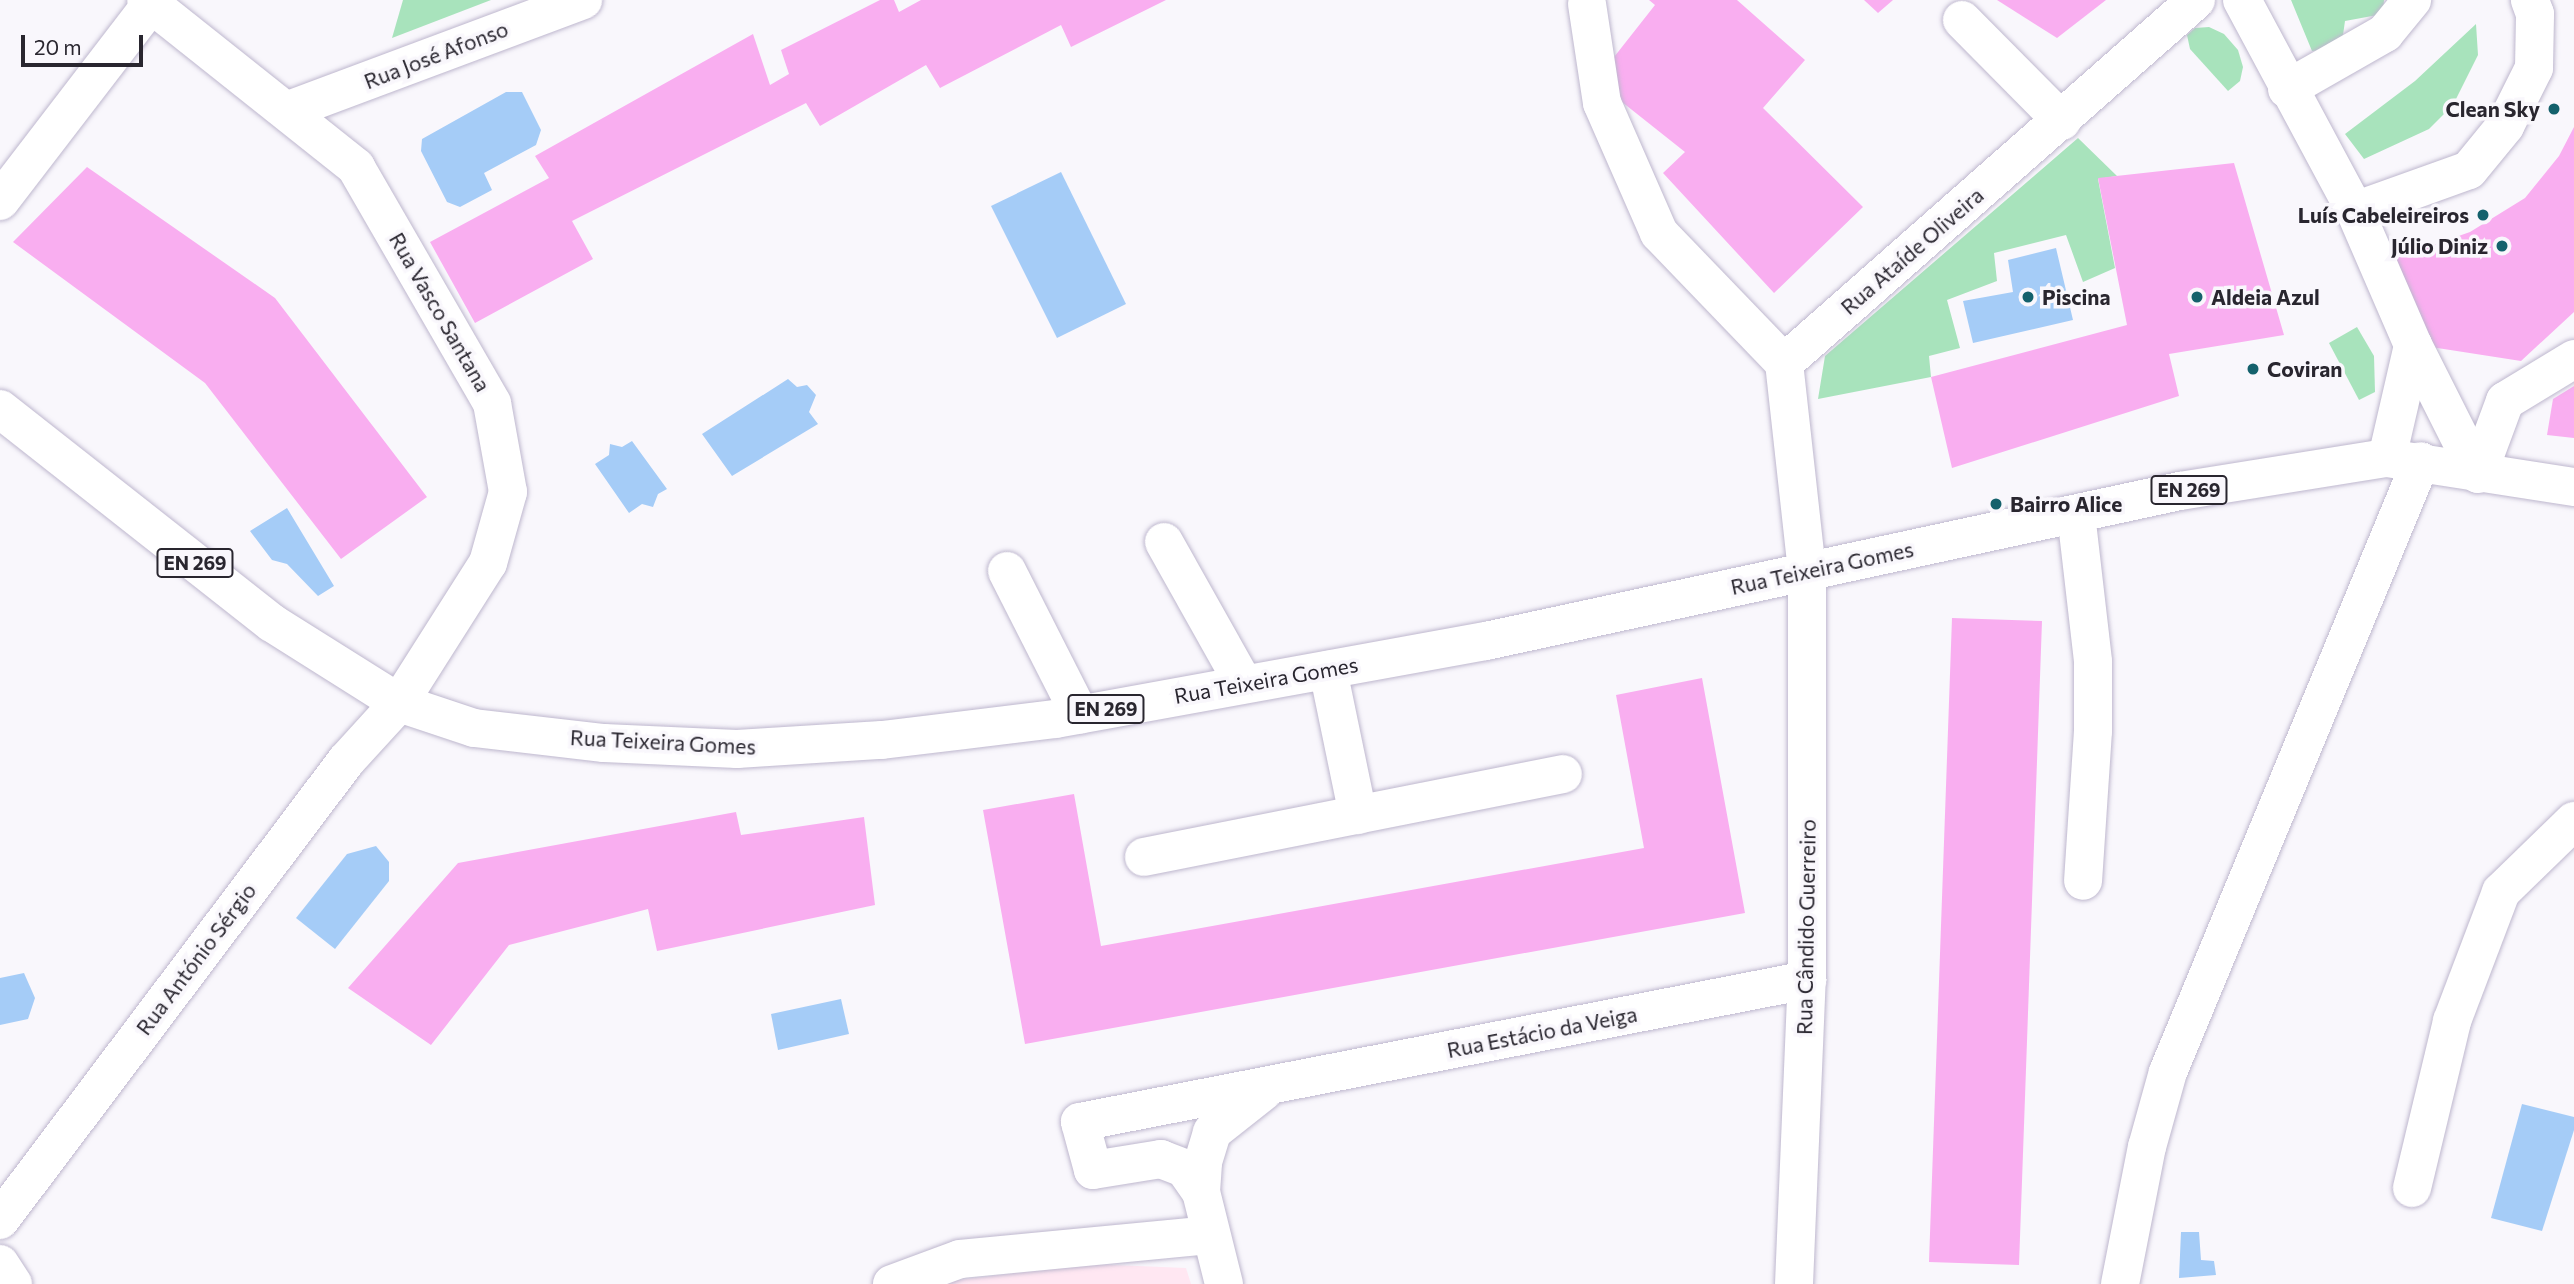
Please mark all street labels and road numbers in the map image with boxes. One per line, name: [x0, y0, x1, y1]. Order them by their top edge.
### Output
street label: Rua José Afonso: [360, 16, 512, 94]
street label: Rua Ataíde Oliveira: [1836, 182, 1988, 320]
street label: Rua Vasco Santana: [384, 228, 496, 396]
road number: EN 269: [2149, 475, 2229, 505]
street label: Rua Teixeira Gomes: [1728, 536, 1916, 600]
road number: EN 269: [155, 548, 235, 578]
street label: Rua Teixeira Gomes: [1172, 651, 1360, 709]
road number: EN 269: [1066, 694, 1146, 724]
street label: Rua Teixeira Gomes: [569, 725, 757, 759]
street label: Rua Cândido Guerreiro: [1792, 819, 1820, 1035]
street label: Rua António Sérgio: [131, 878, 261, 1040]
street label: Rua Estácio da Veiga: [1445, 1001, 1639, 1063]

